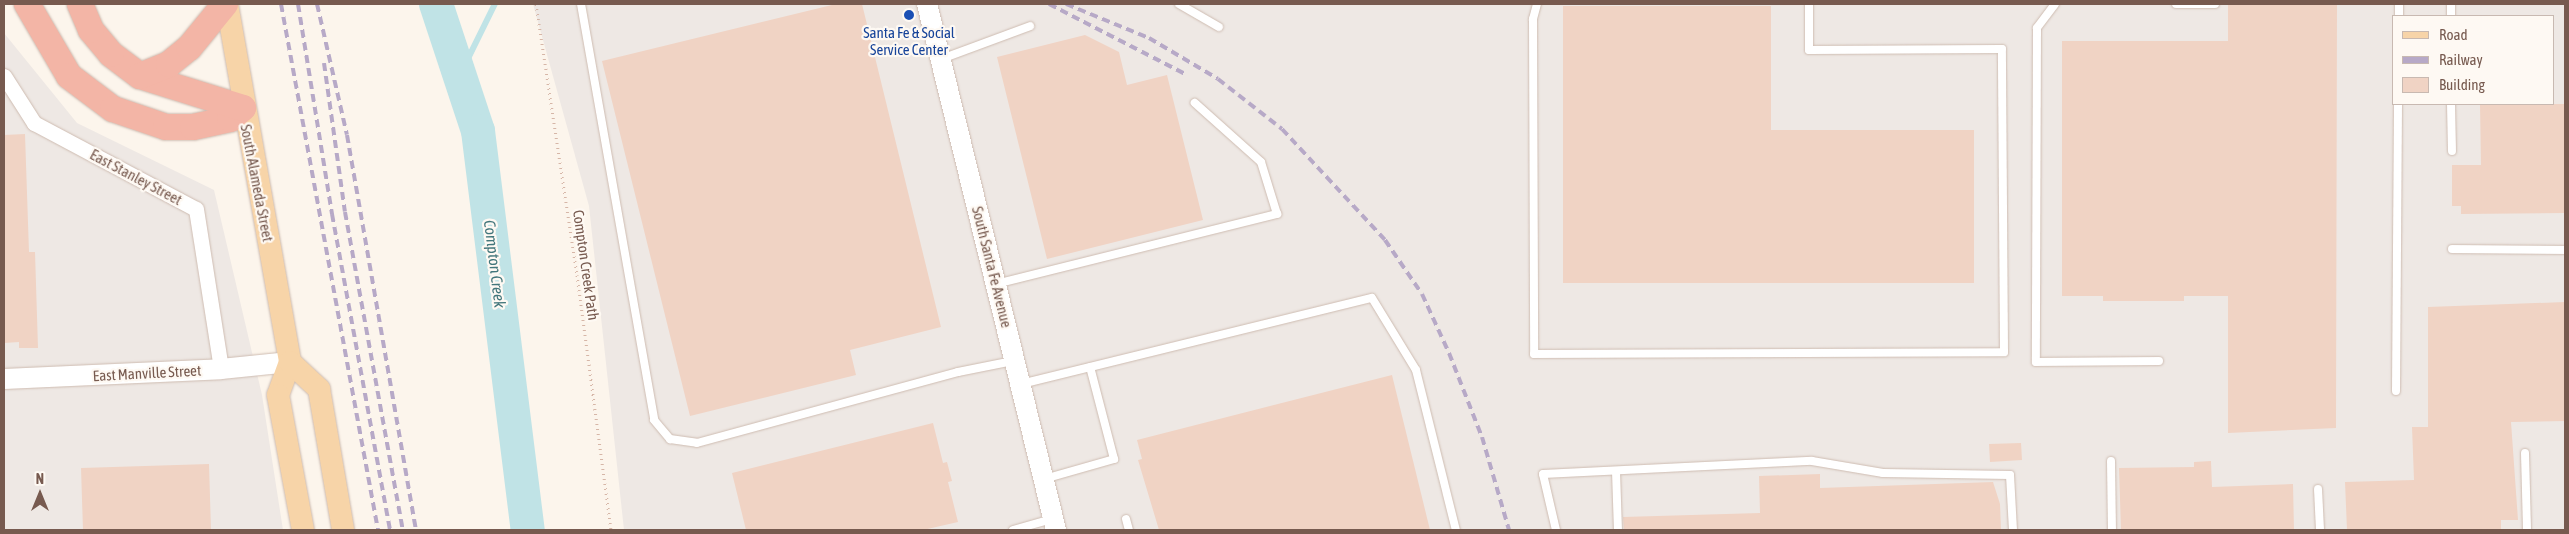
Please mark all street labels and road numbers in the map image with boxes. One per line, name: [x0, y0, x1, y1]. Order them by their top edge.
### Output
street label: South Alameda Street: [237, 123, 277, 243]
street label: East Stanley Street: [87, 145, 185, 209]
street label: South Santa Fe Avenue: [968, 205, 1016, 329]
street label: Compton Creek Path: [569, 209, 603, 321]
street label: East Manville Street: [92, 361, 202, 385]

